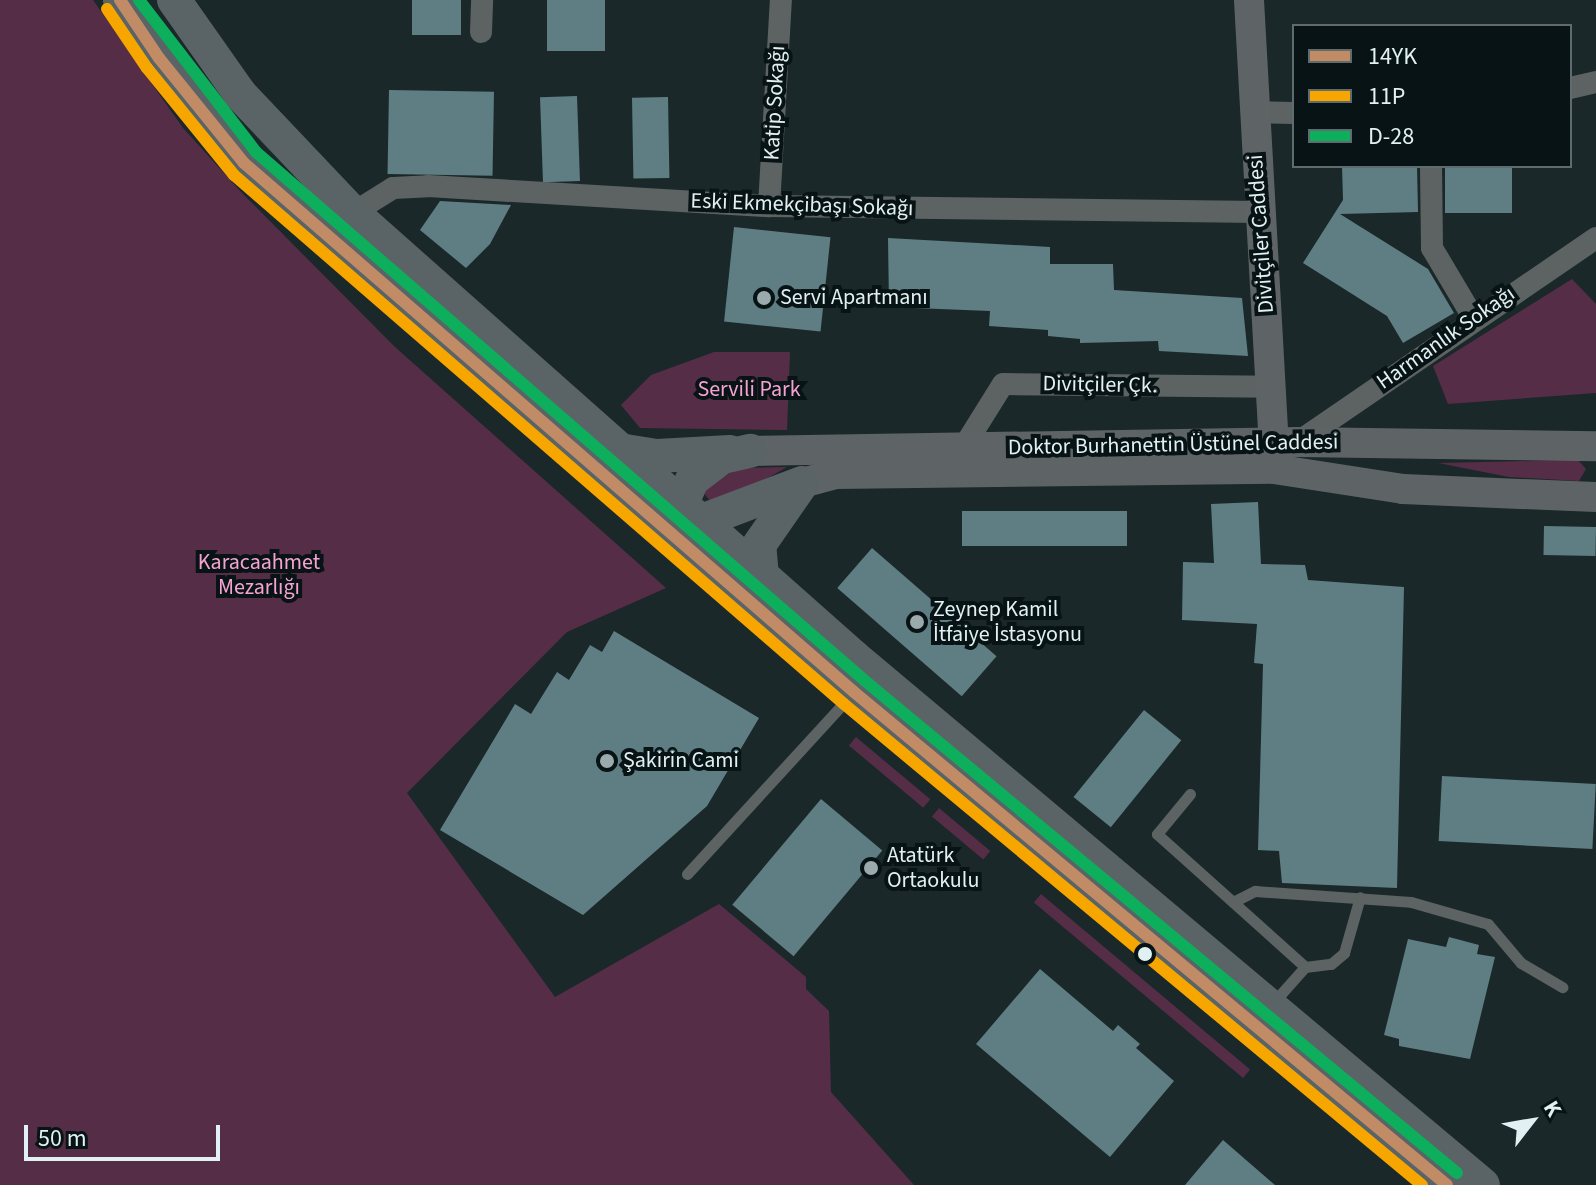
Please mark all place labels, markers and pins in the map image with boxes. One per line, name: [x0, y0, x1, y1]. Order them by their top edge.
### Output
place label: Servi Apartmanı: [780, 285, 928, 311]
marker: Servi Apartmanı: [755, 289, 773, 307]
place label: Zeynep Kamil İtfaiye İstasyonu: [933, 596, 1082, 648]
marker: Zeynep Kamil İtfaiye İstasyonu: [908, 613, 926, 631]
place label: Şakirin Cami: [623, 748, 739, 774]
marker: Şakirin Cami: [598, 752, 616, 770]
place label: Atatürk Ortaokulu: [887, 842, 979, 894]
marker: Atatürk Ortaokulu: [862, 859, 880, 877]
unlabelled marker: [1137, 946, 1153, 962]

